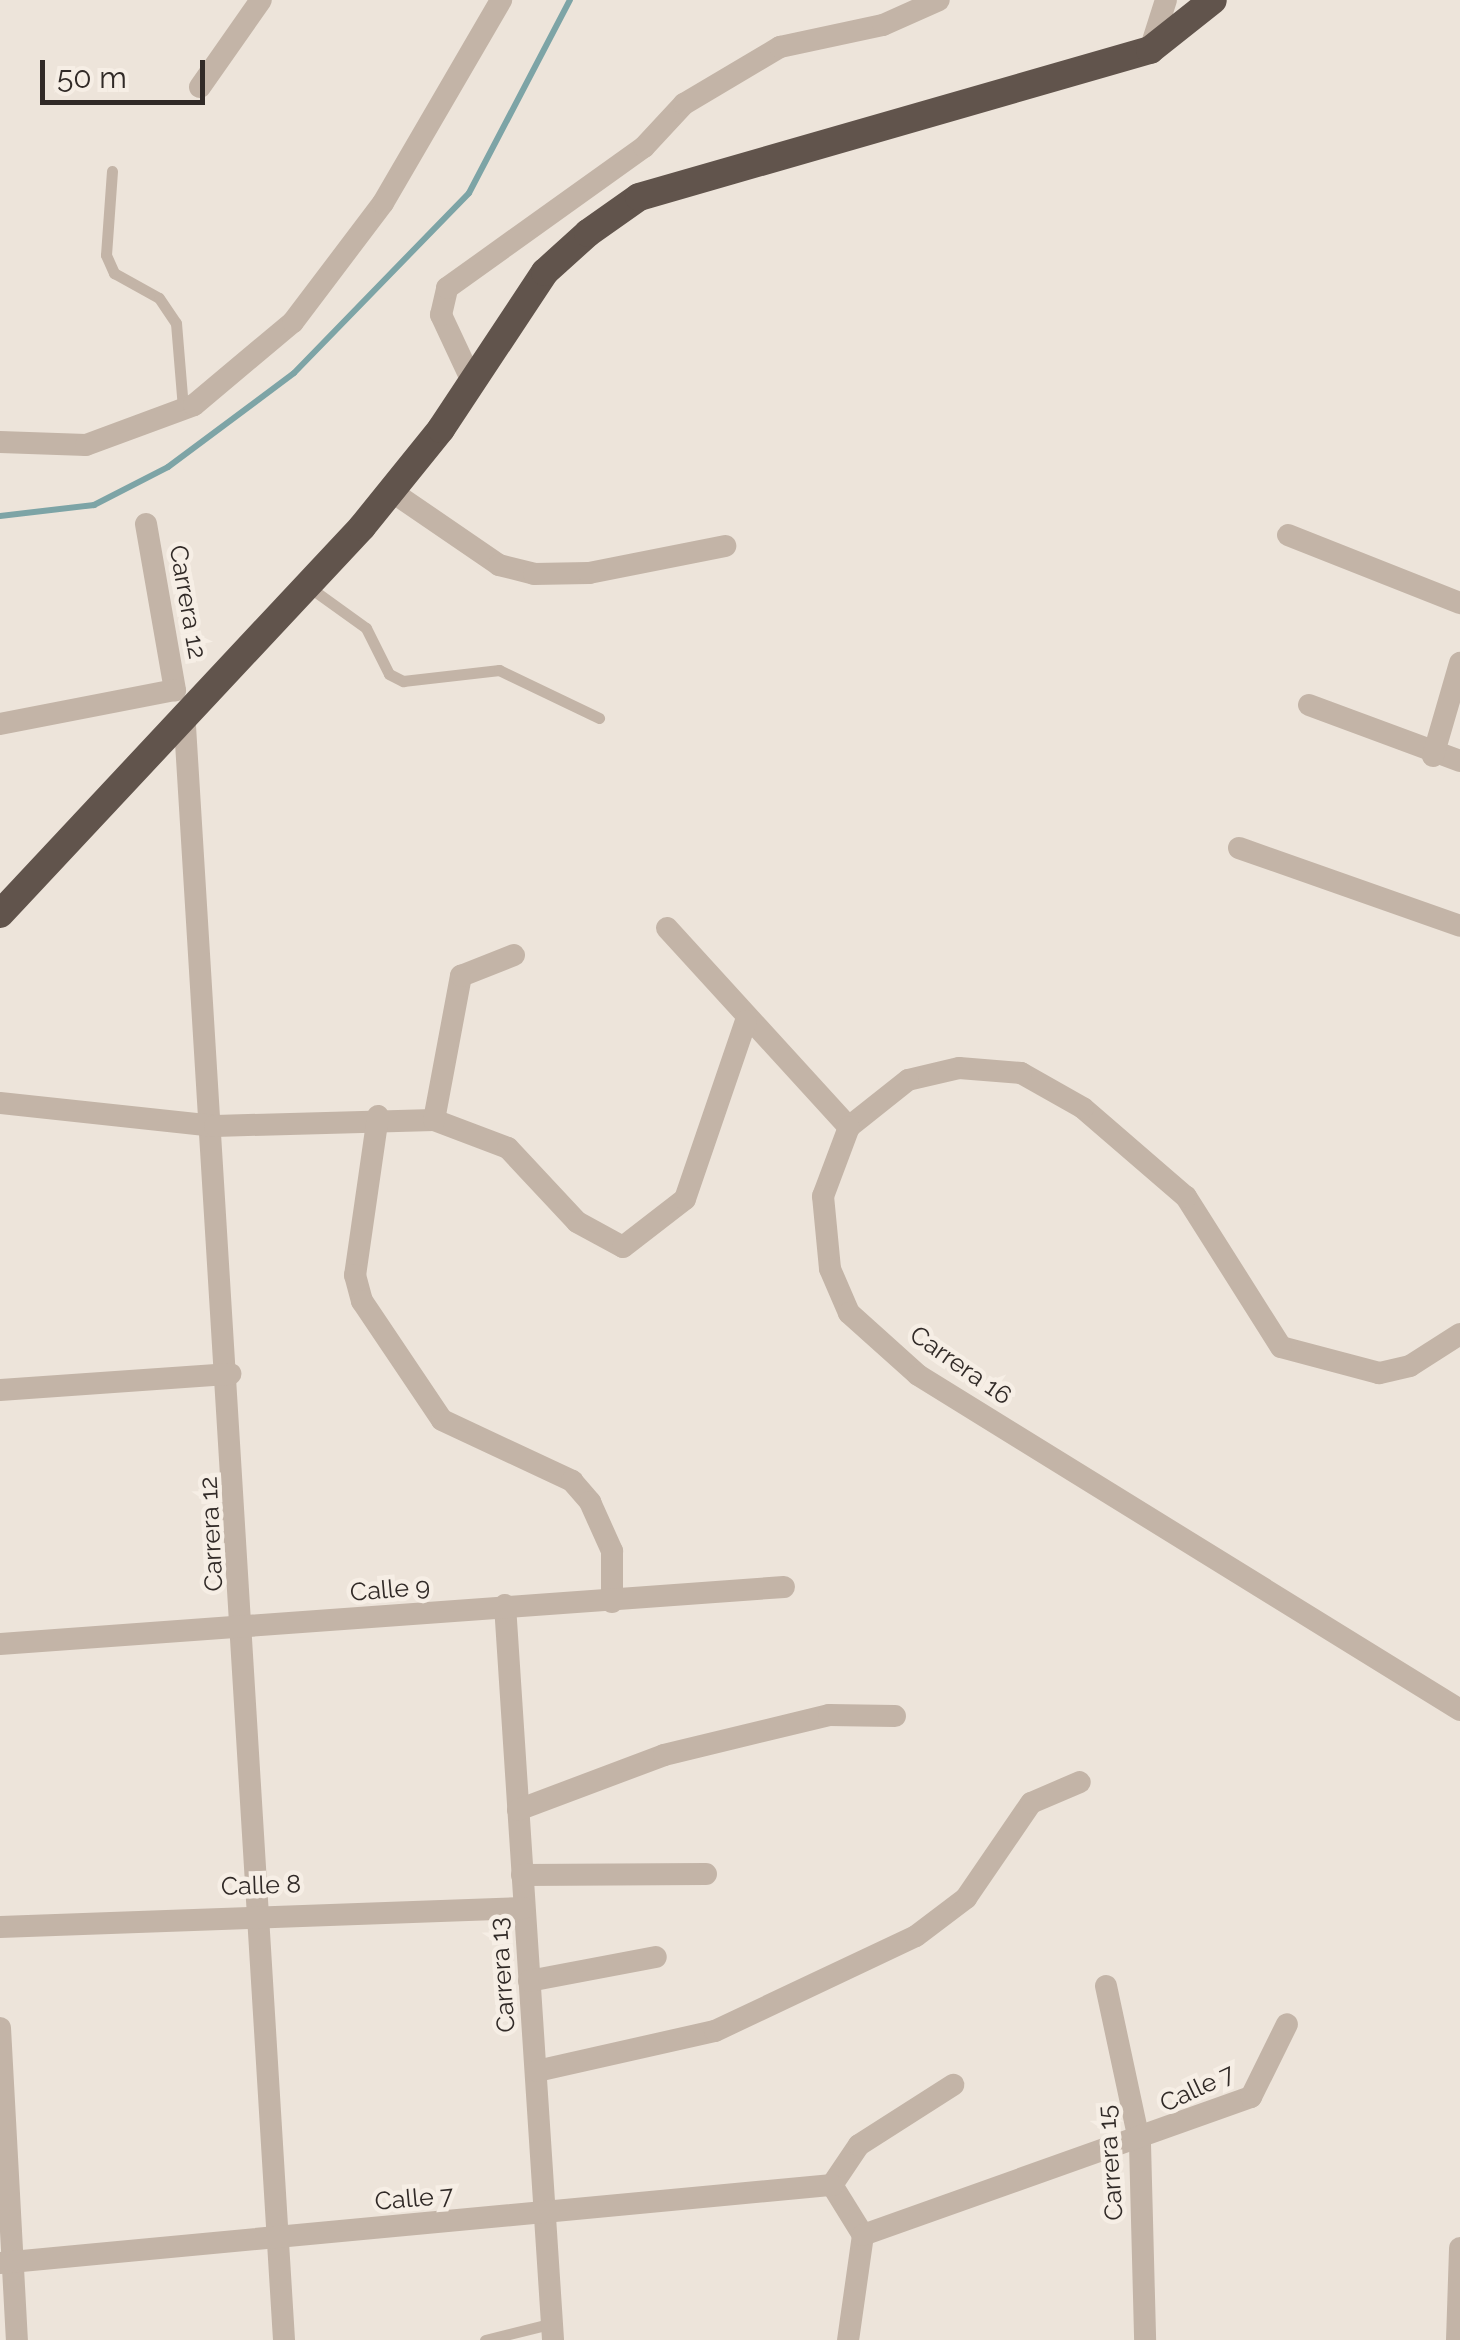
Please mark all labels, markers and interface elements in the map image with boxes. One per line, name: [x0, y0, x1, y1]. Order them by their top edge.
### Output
scale bar: [45, 40, 210, 102]
text: 50 m: [57, 60, 127, 95]
street label: Carrera 12: [163, 543, 213, 661]
street label: Carrera 16: [904, 1319, 1018, 1411]
street label: Carrera 12: [193, 1476, 229, 1592]
street label: Calle 9: [349, 1571, 431, 1607]
street label: Calle 8: [220, 1869, 302, 1901]
street label: Carrera 13: [483, 1916, 521, 2034]
street label: Calle 7: [1155, 2058, 1239, 2118]
street label: Carrera 15: [1091, 2104, 1129, 2222]
street label: Calle 7: [373, 2180, 455, 2216]

